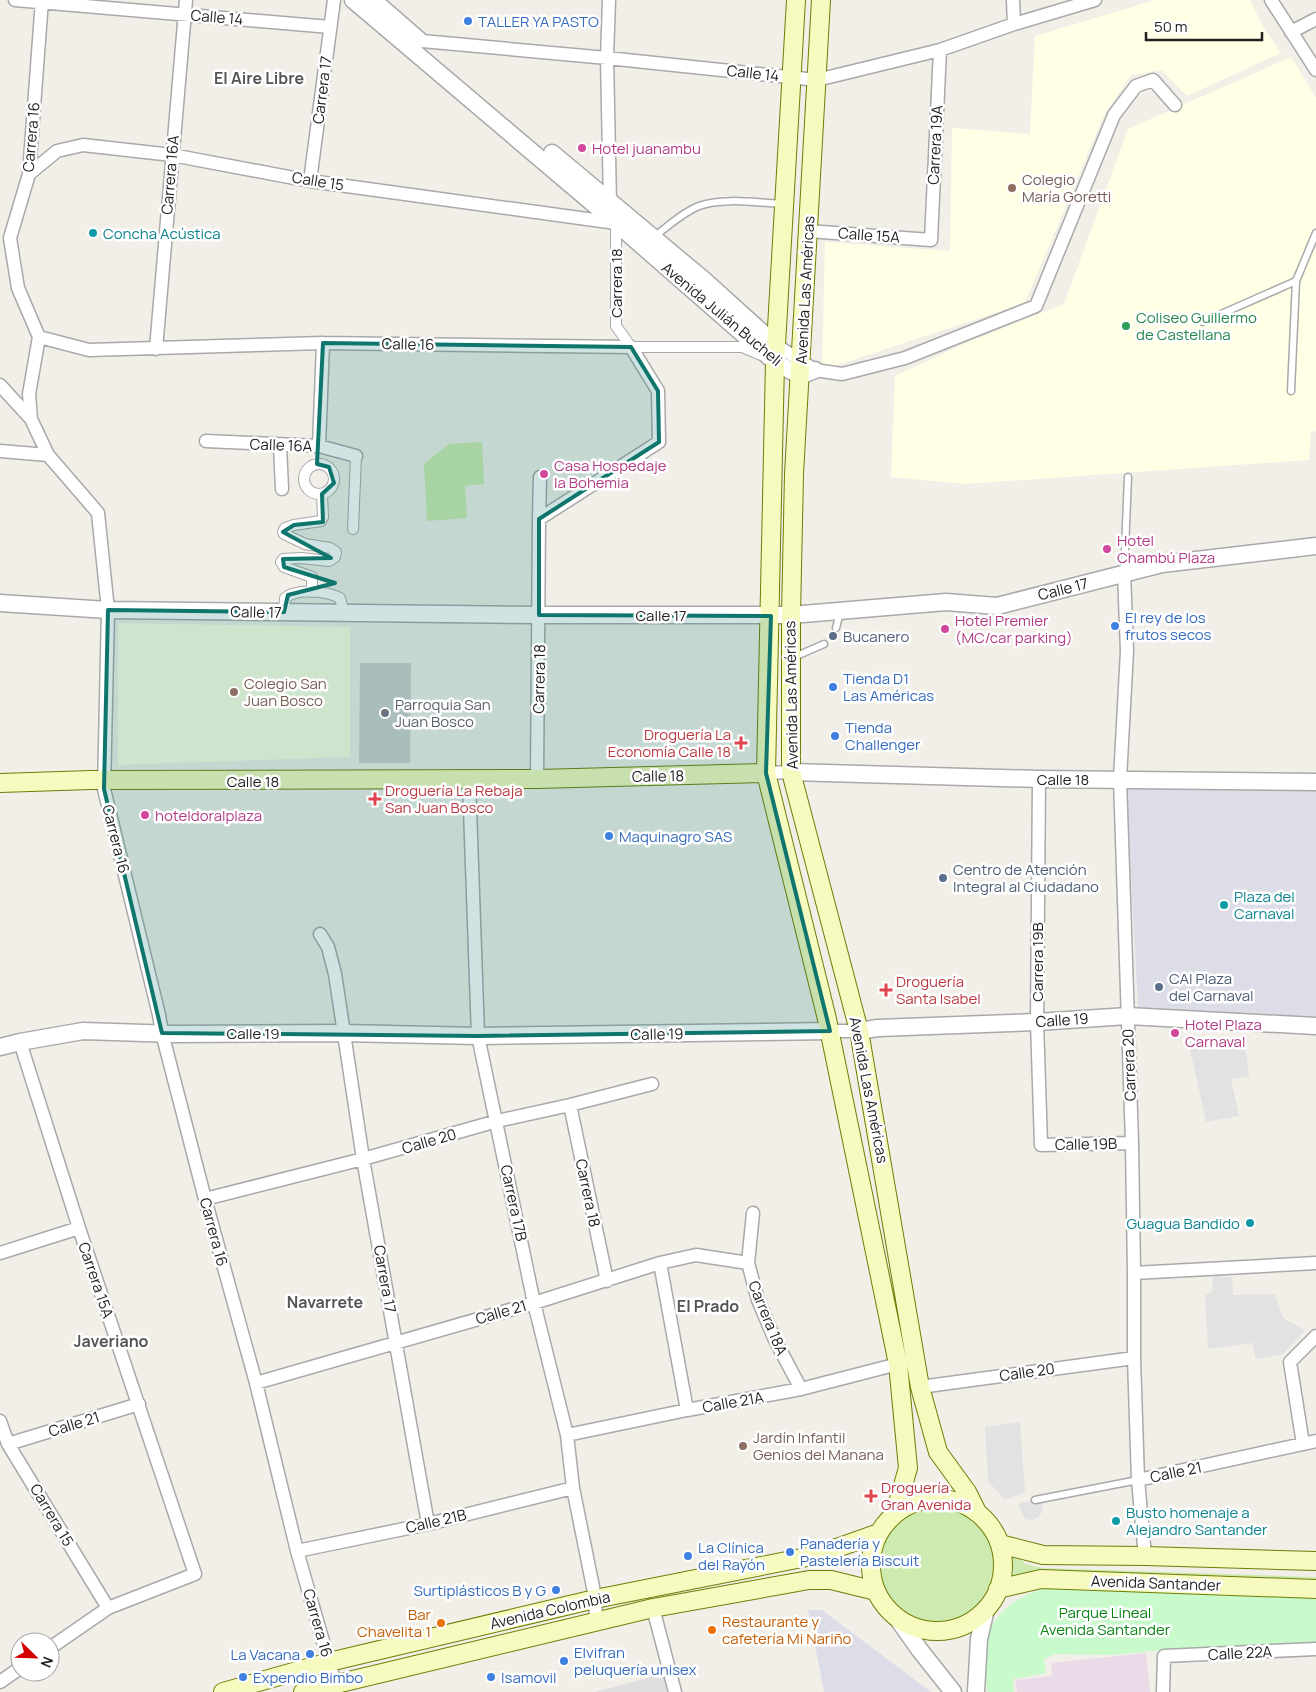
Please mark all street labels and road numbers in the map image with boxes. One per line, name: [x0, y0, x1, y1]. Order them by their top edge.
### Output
street label: Calle 14: [190, 4, 244, 30]
street label: Carrera 17: [307, 55, 337, 125]
street label: Calle 14: [726, 60, 780, 86]
street label: Carrera 16: [17, 101, 45, 173]
street label: Carrera 19A: [922, 104, 948, 185]
street label: Carrera 16A: [156, 134, 184, 216]
street label: Calle 15: [291, 167, 345, 195]
street label: Avenida Las Américas: [791, 215, 819, 365]
street label: Calle 15A: [837, 222, 901, 248]
street label: Carrera 18: [606, 248, 627, 318]
street label: Avenida Julián Bucheli: [657, 257, 787, 371]
street label: Calle 16: [381, 333, 435, 355]
street label: Calle 16A: [249, 433, 313, 457]
street label: Calle 17: [1036, 573, 1090, 605]
street label: Calle 17: [230, 601, 282, 623]
street label: Calle 17: [635, 605, 687, 626]
street label: Avenida Las Américas: [779, 620, 803, 769]
street label: Carrera 18: [528, 644, 550, 714]
street label: Calle 18: [632, 765, 684, 787]
street label: Calle 18: [1037, 769, 1089, 790]
street label: Calle 18: [227, 771, 279, 792]
street label: Carrera 16: [97, 802, 135, 876]
street label: Carrera 19B: [1027, 922, 1048, 1002]
street label: Calle 19: [1035, 1008, 1089, 1032]
street label: Avenida Las Américas: [845, 1015, 894, 1165]
street label: Calle 19: [227, 1023, 280, 1044]
street label: Calle 19: [630, 1023, 684, 1045]
street label: Carrera 20: [1117, 1028, 1141, 1102]
street label: Calle 20: [399, 1123, 459, 1159]
street label: Calle 19B: [1055, 1133, 1117, 1155]
street label: Carrera 18: [571, 1157, 605, 1229]
street label: Carrera 17B: [496, 1163, 532, 1243]
street label: Carrera 16: [195, 1195, 233, 1269]
street label: Carrera 15A: [73, 1239, 119, 1321]
street label: Carrera 17: [369, 1244, 401, 1314]
street label: Carrera 18A: [743, 1277, 793, 1359]
street label: Calle 21: [473, 1295, 529, 1329]
street label: Calle 20: [998, 1358, 1056, 1386]
street label: Calle 21A: [701, 1386, 766, 1418]
street label: Calle 21: [46, 1406, 102, 1442]
street label: Calle 21: [1148, 1456, 1204, 1488]
street label: Carrera 15: [25, 1480, 79, 1550]
street label: Calle 21B: [404, 1504, 468, 1538]
street label: Avenida Santander: [1091, 1570, 1222, 1596]
street label: Carrera 16: [298, 1586, 338, 1660]
street label: Avenida Colombia: [488, 1586, 612, 1634]
street label: Calle 22A: [1207, 1641, 1273, 1665]

